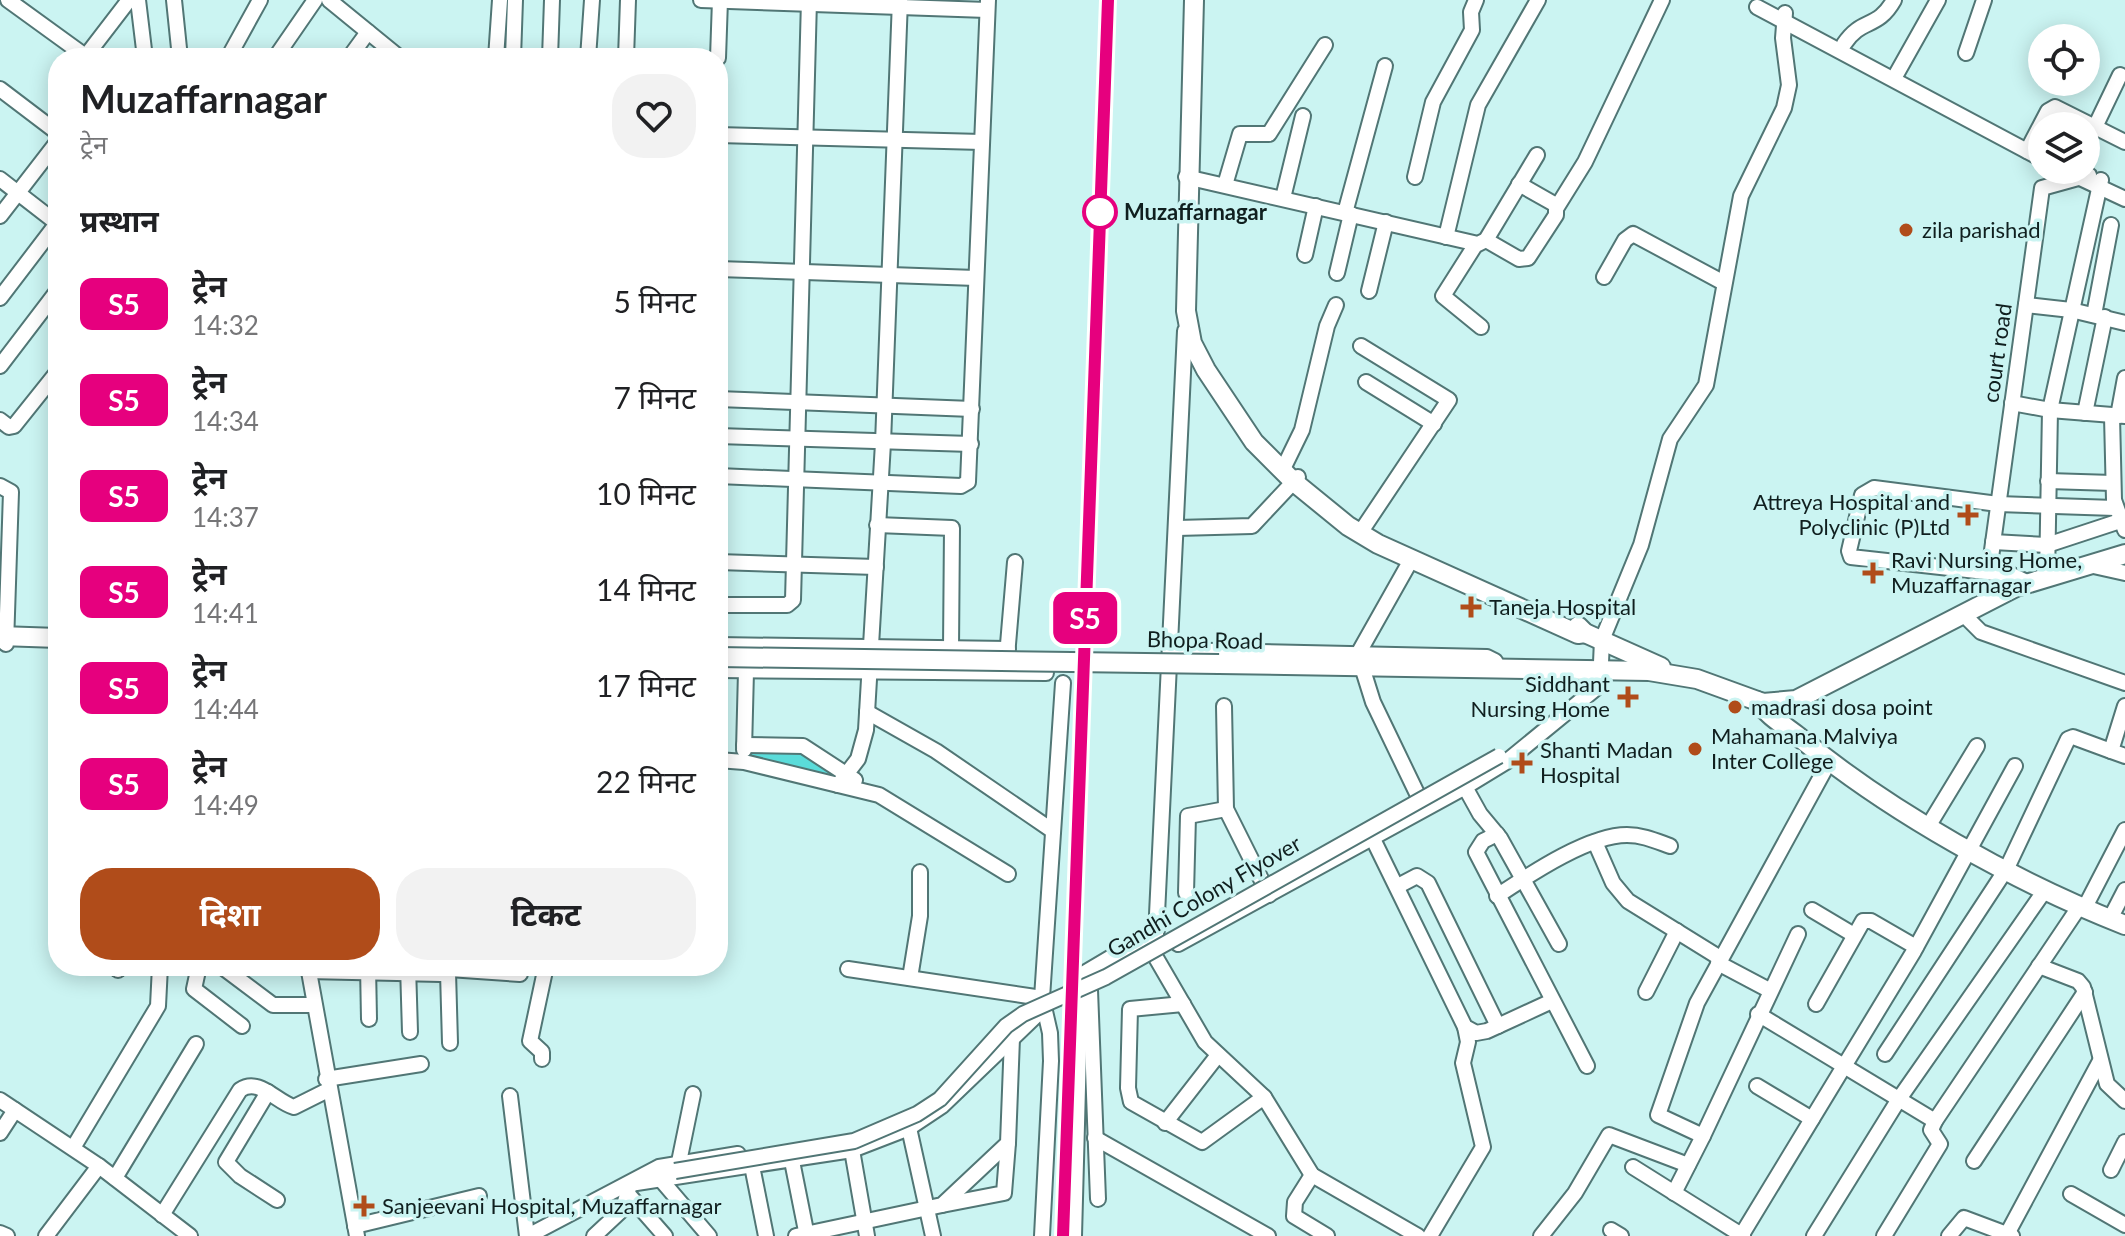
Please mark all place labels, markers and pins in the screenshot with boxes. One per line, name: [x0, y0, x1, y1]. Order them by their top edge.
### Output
marker: Muzaffarnagar: [1083, 195, 1117, 229]
place label: Muzaffarnagar: [1124, 198, 1268, 225]
place label: zila parishad: [1922, 216, 2041, 243]
marker: zila parishad: [1897, 221, 1915, 239]
place label: Attreya Hospital and Polyclinic (P)Ltd: [1753, 488, 1950, 540]
marker: Attreya Hospital and Polyclinic (P)Ltd: [1957, 504, 1979, 526]
place label: Ravi Nursing Home, Muzaffarnagar: [1891, 546, 2082, 598]
marker: Ravi Nursing Home, Muzaffarnagar: [1862, 562, 1884, 584]
place label: Taneja Hospital: [1489, 593, 1636, 620]
marker: Taneja Hospital: [1460, 596, 1482, 618]
place label: Siddhant Nursing Home: [1470, 670, 1610, 722]
marker: Siddhant Nursing Home: [1617, 686, 1639, 708]
place label: madrasi dosa point: [1751, 693, 1933, 720]
marker: madrasi dosa point: [1726, 698, 1744, 716]
place label: Mahamana Malviya Inter College: [1711, 722, 1898, 774]
place label: Shanti Madan Hospital: [1540, 736, 1673, 788]
marker: Mahamana Malviya Inter College: [1686, 740, 1704, 758]
marker: Shanti Madan Hospital: [1511, 752, 1533, 774]
place label: Sanjeevani Hospital, Muzaffarnagar: [382, 1192, 722, 1219]
marker: Sanjeevani Hospital, Muzaffarnagar: [353, 1195, 375, 1217]

